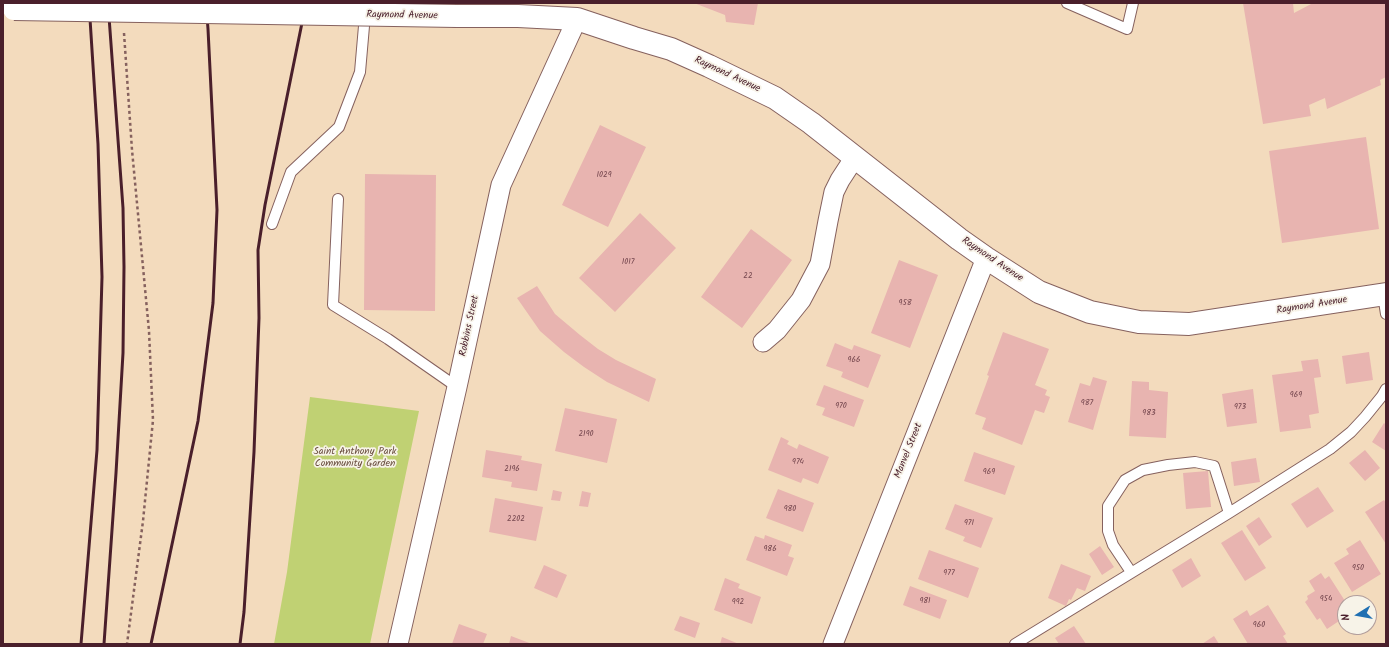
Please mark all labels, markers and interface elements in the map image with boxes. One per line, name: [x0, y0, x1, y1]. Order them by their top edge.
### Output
street label: Raymond Avenue: [366, 9, 438, 23]
street label: Raymond Avenue: [692, 54, 762, 96]
house number: 1029: [596, 171, 612, 181]
street label: Raymond Avenue: [959, 235, 1025, 285]
house number: 1017: [622, 258, 634, 268]
house number: 22: [743, 272, 753, 282]
street label: Robbins Street: [458, 294, 482, 358]
street label: Raymond Avenue: [1276, 294, 1348, 318]
house number: 958: [898, 299, 912, 309]
house number: 966: [848, 356, 860, 366]
house number: 969: [1290, 391, 1302, 401]
house number: 987: [1081, 399, 1093, 409]
house number: 970: [835, 402, 847, 412]
house number: 973: [1234, 403, 1246, 413]
house number: 983: [1142, 409, 1156, 419]
street label: Manvel Street: [892, 422, 926, 480]
house number: 2190: [578, 430, 594, 440]
park label: Saint Anthony Park Community Garden: [314, 446, 396, 470]
house number: 974: [792, 458, 804, 468]
house number: 2196: [504, 465, 520, 475]
house number: 969: [983, 468, 995, 478]
house number: 980: [784, 505, 796, 515]
house number: 2202: [507, 515, 525, 525]
house number: 971: [964, 519, 974, 529]
house number: 986: [763, 545, 777, 555]
house number: 950: [1352, 564, 1364, 574]
house number: 977: [943, 569, 955, 579]
house number: 954: [1320, 595, 1332, 605]
north arrow: [1337, 595, 1377, 635]
house number: 981: [919, 597, 931, 607]
house number: 992: [732, 598, 744, 608]
text: N: [1337, 612, 1356, 622]
house number: 960: [1253, 621, 1265, 631]

